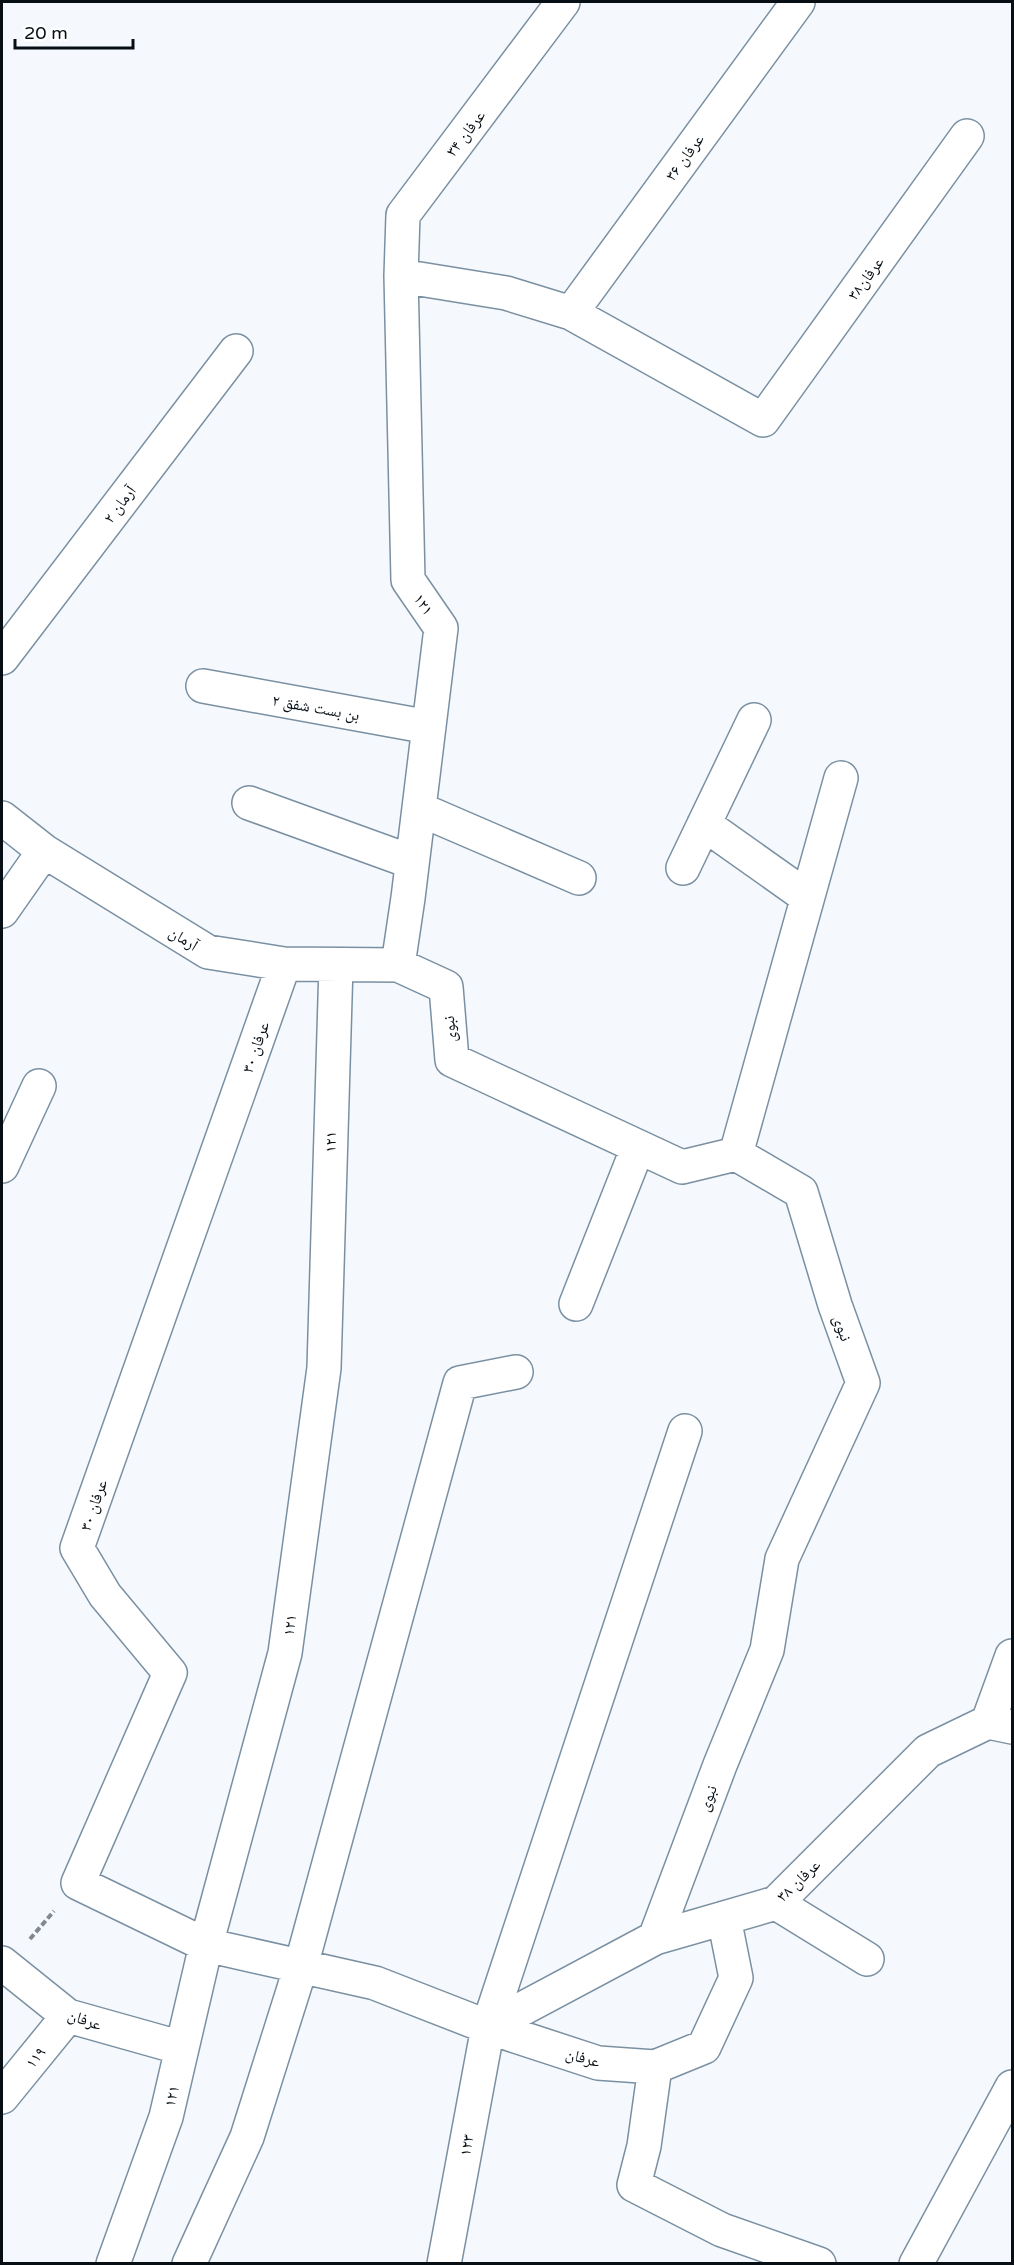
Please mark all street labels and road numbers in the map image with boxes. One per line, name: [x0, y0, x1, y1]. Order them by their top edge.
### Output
street label: عرفان ۳۴: [442, 106, 490, 161]
street label: عرفان ۳۶: [661, 130, 709, 185]
street label: عرفان۳۸: [843, 253, 888, 304]
street label: آرمان ۲: [99, 481, 141, 527]
street label: ۱۲۱: [409, 590, 438, 619]
street label: بن بست شفق ۲: [271, 690, 361, 726]
street label: آرمان: [165, 922, 203, 956]
street label: نبوی: [439, 1015, 461, 1043]
street label: عرفان ۳۰: [238, 1019, 274, 1076]
street label: ۱۲۱: [321, 1131, 341, 1153]
street label: نبوی: [828, 1313, 856, 1344]
street label: عرفان ۳۰: [76, 1477, 112, 1534]
street label: ۱۲۱: [279, 1613, 301, 1637]
street label: نبوی: [694, 1782, 722, 1814]
street label: عرفان ۳۸: [773, 1855, 825, 1906]
street label: عرفان: [65, 2005, 104, 2035]
street label: ۱۱۹: [21, 2043, 50, 2072]
street label: عرفان: [563, 2044, 602, 2072]
street label: ۱۲۱: [160, 2083, 184, 2109]
street label: ۱۲۳: [455, 2133, 479, 2158]

